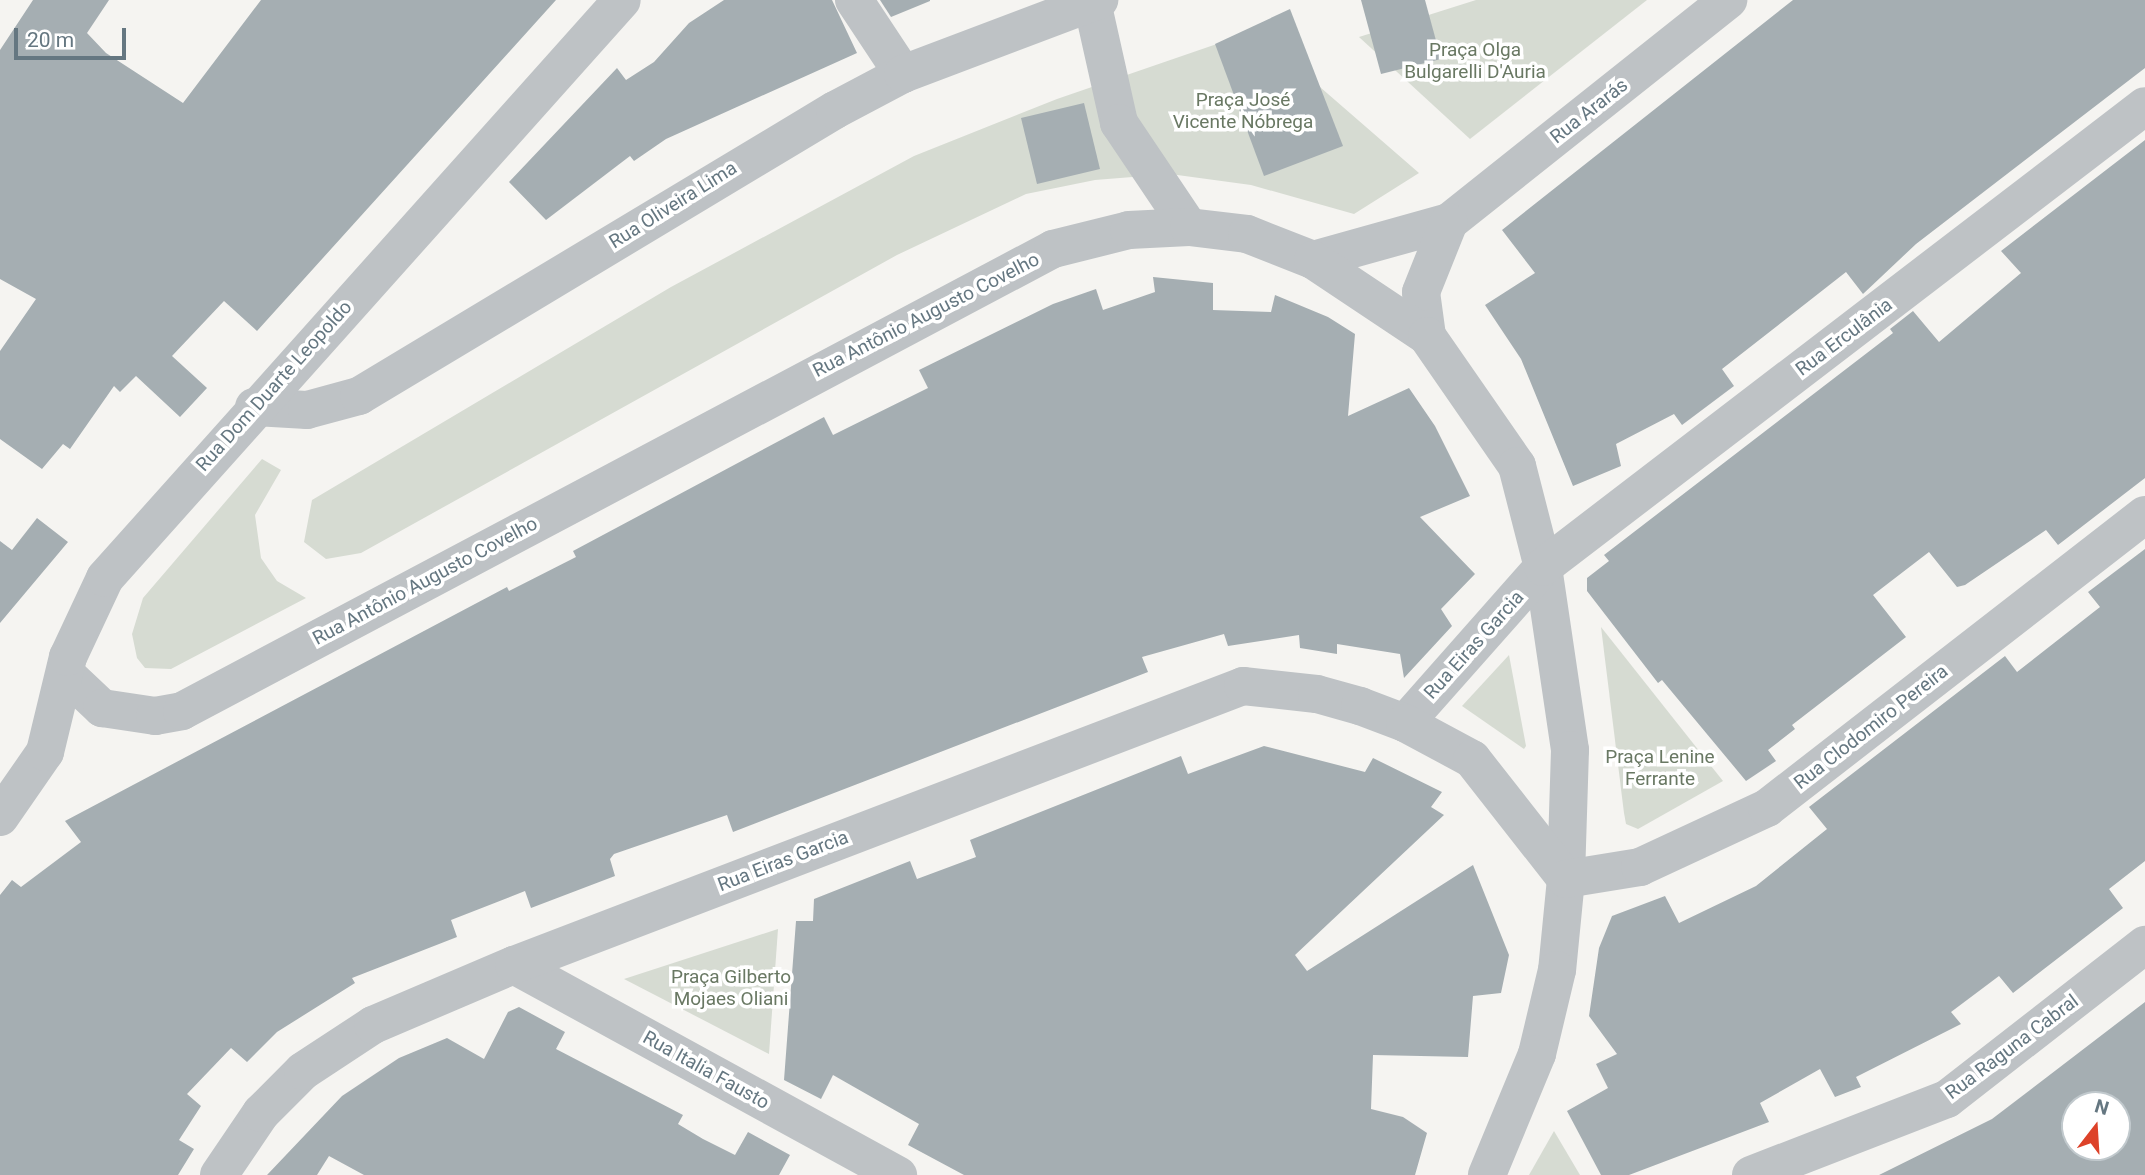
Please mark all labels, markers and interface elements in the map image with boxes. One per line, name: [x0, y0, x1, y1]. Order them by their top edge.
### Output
scale bar: [18, 14, 130, 58]
text: 20 m: [27, 28, 74, 52]
park label: Praça Olga Bulgarelli D'Auria: [1404, 39, 1546, 83]
street label: Rua Ararás: [1546, 74, 1632, 148]
park label: Praça José Vicente Nóbrega: [1173, 89, 1313, 133]
street label: Rua Oliveira Lima: [605, 157, 741, 253]
street label: Rua Antônio Augusto Covelho: [809, 248, 1043, 382]
street label: Rua Erculânia: [1791, 293, 1897, 381]
street label: Rua Dom Duarte Leopoldo: [191, 296, 357, 476]
street label: Rua Antônio Augusto Covelho: [309, 512, 541, 650]
street label: Rua Eiras Garcia: [1419, 586, 1529, 704]
street label: Rua Clodomiro Pereira: [1790, 660, 1952, 794]
park label: Praça Lenine Ferrante: [1605, 746, 1715, 790]
street label: Rua Eiras Garcia: [714, 826, 852, 896]
park label: Praça Gilberto Mojaes Oliani: [671, 966, 791, 1010]
street label: Rua Raguna Cabral: [1941, 990, 2083, 1104]
street label: Rua Italia Fausto: [639, 1026, 773, 1114]
north arrow: [2061, 1091, 2131, 1161]
text: N: [2092, 1094, 2111, 1120]

